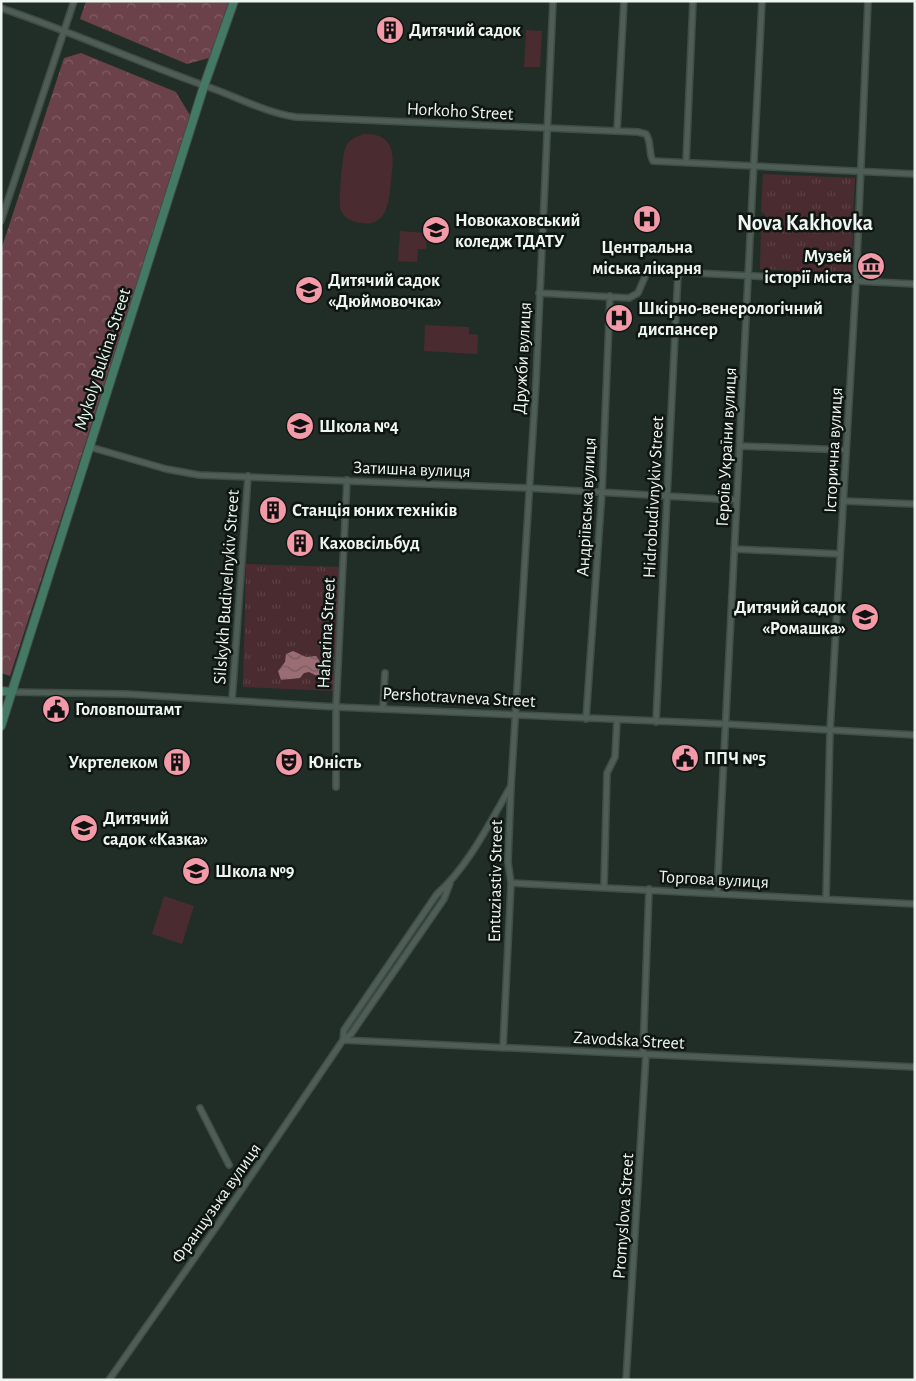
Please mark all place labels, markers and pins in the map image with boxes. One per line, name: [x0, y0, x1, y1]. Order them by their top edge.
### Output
building icon: Дитячий садок: [375, 15, 405, 45]
place label: Дитячий садок: [409, 22, 521, 40]
hospital icon: Центральна міська лікарня: [632, 204, 662, 234]
place label: Новокаховський коледж ТДАТУ: [455, 212, 580, 251]
school or university icon: Новокаховський коледж ТДАТУ: [421, 215, 451, 245]
place label: Центральна міська лікарня: [592, 239, 702, 278]
place label: Музей історії міста: [764, 248, 852, 287]
museum icon: Музей історії міста: [856, 251, 886, 281]
place label: Дитячий садок «Дюймовочка»: [328, 272, 442, 311]
school or university icon: Дитячий садок «Дюймовочка»: [294, 275, 324, 305]
place label: Шкірно-венерологічний диспансер: [638, 300, 823, 339]
hospital icon: Шкірно-венерологічний диспансер: [604, 303, 634, 333]
school or university icon: Школа №4: [285, 411, 315, 441]
place label: Школа №4: [319, 418, 399, 436]
building icon: Станція юних техніків: [258, 495, 288, 525]
place label: Станція юних техніків: [292, 502, 457, 520]
building icon: Каховсільбуд: [285, 528, 315, 558]
place label: Каховсільбуд: [319, 535, 420, 553]
place label: Дитячий садок «Ромашка»: [734, 599, 846, 638]
school or university icon: Дитячий садок «Ромашка»: [850, 602, 880, 632]
public building icon: Головпоштамт: [41, 694, 71, 724]
place label: Головпоштамт: [75, 701, 182, 719]
public building icon: ППЧ №5: [670, 743, 700, 773]
building icon: Укртелеком: [162, 747, 192, 777]
theatre icon: Юність: [274, 747, 304, 777]
place label: ППЧ №5: [704, 750, 766, 768]
place label: Укртелеком: [68, 754, 158, 772]
place label: Юність: [308, 754, 362, 772]
place label: Дитячий садок «Казка»: [103, 810, 208, 849]
school or university icon: Дитячий садок «Казка»: [69, 813, 99, 843]
school or university icon: Школа №9: [181, 856, 211, 886]
place label: Школа №9: [215, 863, 295, 881]

